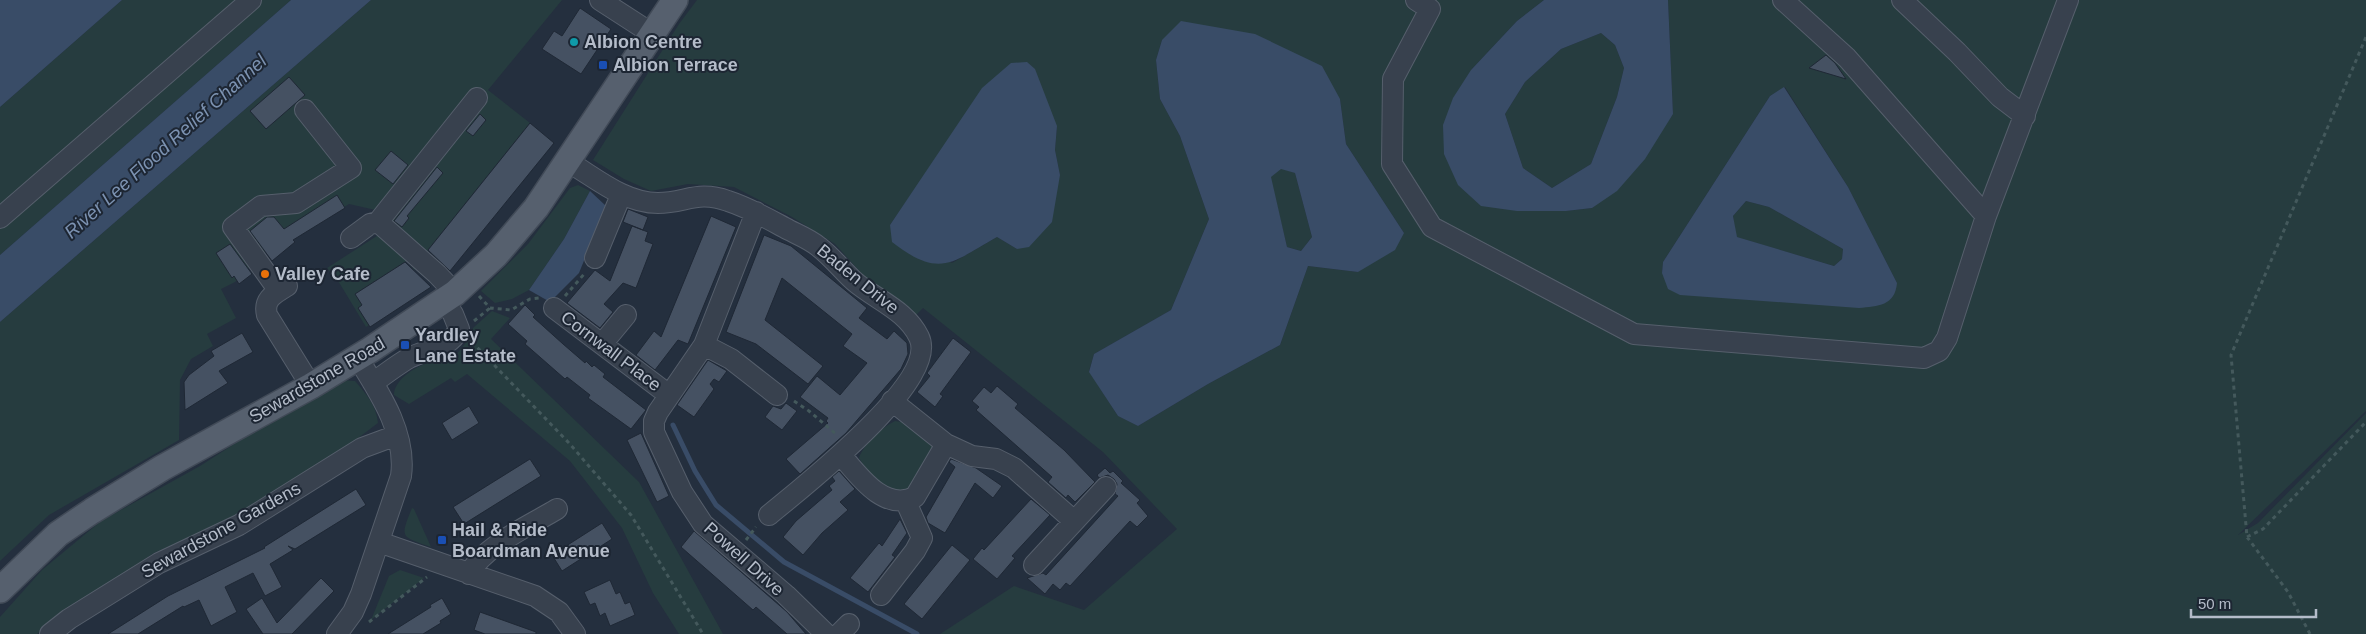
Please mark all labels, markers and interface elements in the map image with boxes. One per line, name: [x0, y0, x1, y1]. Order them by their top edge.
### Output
place label: Albion Centre: [584, 32, 702, 52]
marker: Albion Centre: [568, 36, 580, 48]
water label: River Lee Flood Relief Channel: [60, 50, 271, 243]
place label: Albion Terrace: [613, 55, 738, 75]
marker: Albion Terrace: [597, 59, 609, 71]
street label: Baden Drive: [813, 240, 903, 318]
place label: Valley Cafe: [275, 264, 370, 284]
marker: Valley Cafe: [259, 268, 271, 280]
street label: Cornwall Place: [557, 307, 665, 395]
place label: Yardley Lane Estate: [415, 325, 516, 366]
street label: Sewardstone Road: [246, 333, 388, 427]
marker: Yardley Lane Estate: [399, 339, 411, 351]
street label: Sewardstone Gardens: [138, 478, 304, 582]
street label: Powell Drive: [700, 518, 788, 600]
place label: Hail & Ride Boardman Avenue: [452, 520, 610, 561]
marker: Hail & Ride Boardman Avenue: [436, 534, 448, 546]
scale bar: [2191, 586, 2316, 618]
text: 50 m: [2198, 595, 2231, 612]

